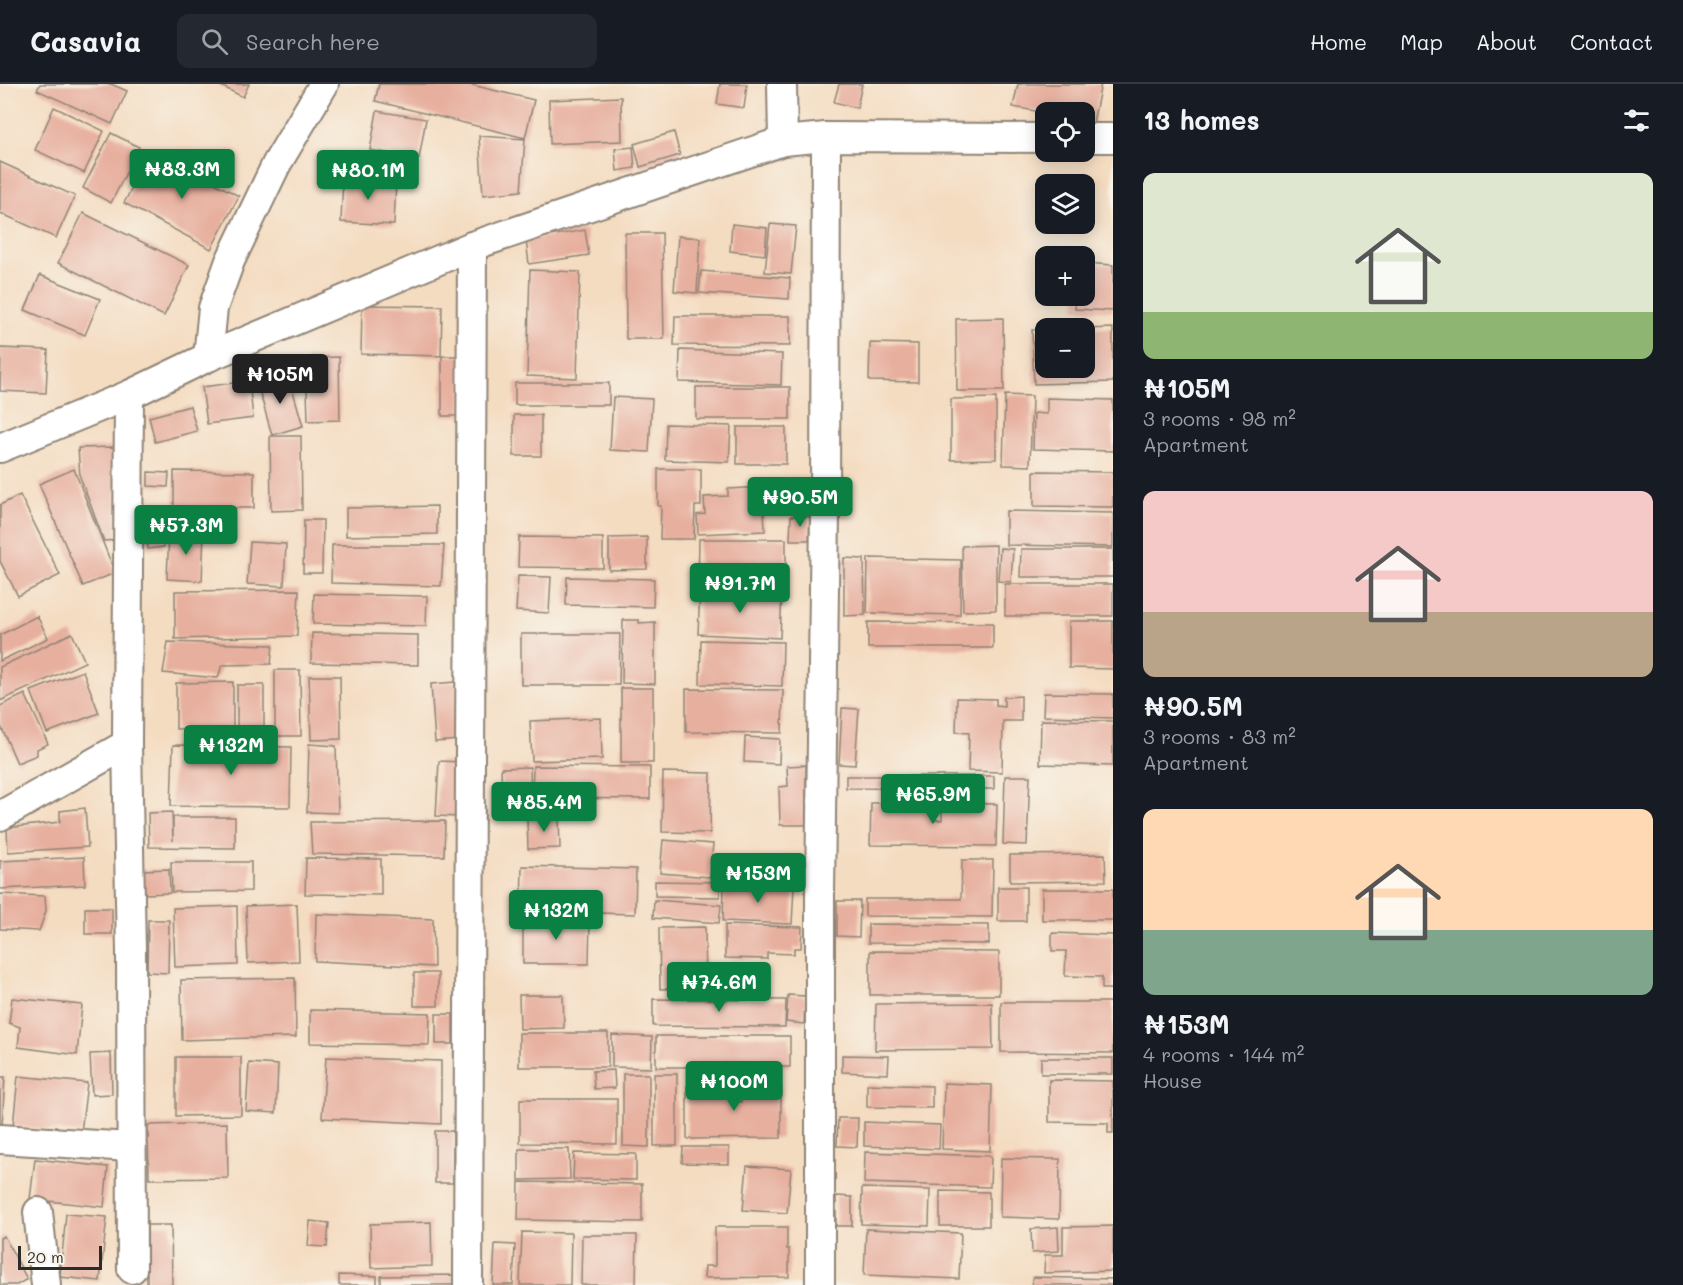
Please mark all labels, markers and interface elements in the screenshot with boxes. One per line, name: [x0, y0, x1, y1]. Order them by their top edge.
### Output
search box: [177, 14, 597, 68]
text: Casavia: [30, 23, 141, 59]
icon: search: [198, 25, 231, 58]
text: Search here: [246, 27, 380, 56]
text: Home: [1310, 28, 1367, 55]
text: Map: [1400, 28, 1443, 55]
text: About: [1476, 28, 1537, 55]
text: Contact: [1570, 28, 1653, 55]
map controls: [1035, 102, 1095, 378]
button: locate: [1035, 102, 1095, 162]
text: 13 homes: [1143, 103, 1260, 137]
icon: filters: [1620, 104, 1653, 137]
pin: ₦83.3M: [133, 149, 231, 200]
pin: ₦80.1M: [319, 150, 417, 201]
text: ₦83.3M: [144, 155, 220, 181]
text: ₦80.1M: [331, 156, 405, 182]
button: layers: [1035, 174, 1095, 234]
icon: home: [1344, 212, 1452, 320]
button: +: [1035, 246, 1095, 306]
button: −: [1035, 318, 1095, 378]
pin: ₦105M: [238, 354, 322, 405]
text: ₦105M: [246, 360, 314, 386]
text: ₦105M: [1143, 371, 1231, 405]
text: 3 rooms · 98 m²: [1143, 405, 1296, 431]
text: Apartment: [1143, 431, 1249, 457]
pin: ₦90.5M: [751, 477, 849, 528]
text: ₦90.5M: [762, 483, 838, 509]
pin: ₦57.3M: [137, 505, 235, 556]
text: ₦57.3M: [148, 511, 224, 537]
icon: home: [1344, 530, 1452, 638]
pin: ₦91.7M: [691, 563, 789, 614]
text: ₦91.7M: [704, 569, 776, 595]
text: ₦90.5M: [1143, 689, 1243, 723]
text: 3 rooms · 83 m²: [1143, 723, 1296, 749]
pin: ₦132M: [189, 725, 273, 776]
text: ₦132M: [198, 731, 264, 757]
text: Apartment: [1143, 749, 1249, 775]
pin: ₦65.9M: [884, 774, 982, 825]
text: ₦65.9M: [895, 780, 971, 806]
pin: ₦85.4M: [495, 782, 593, 833]
text: ₦85.4M: [505, 788, 583, 814]
icon: home: [1344, 848, 1452, 956]
pin: ₦153M: [716, 853, 800, 904]
text: ₦153M: [725, 859, 791, 885]
pin: ₦132M: [514, 890, 598, 941]
text: ₦132M: [523, 896, 589, 922]
pin: ₦74.6M: [670, 962, 768, 1013]
text: ₦74.6M: [681, 968, 757, 994]
text: ₦153M: [1143, 1007, 1230, 1041]
text: 4 rooms · 144 m²: [1143, 1041, 1304, 1067]
pin: ₦100M: [692, 1061, 776, 1112]
text: ₦100M: [700, 1067, 768, 1093]
text: House: [1143, 1067, 1202, 1093]
scale bar: [18, 1243, 102, 1270]
text: 20 m: [27, 1246, 64, 1267]

